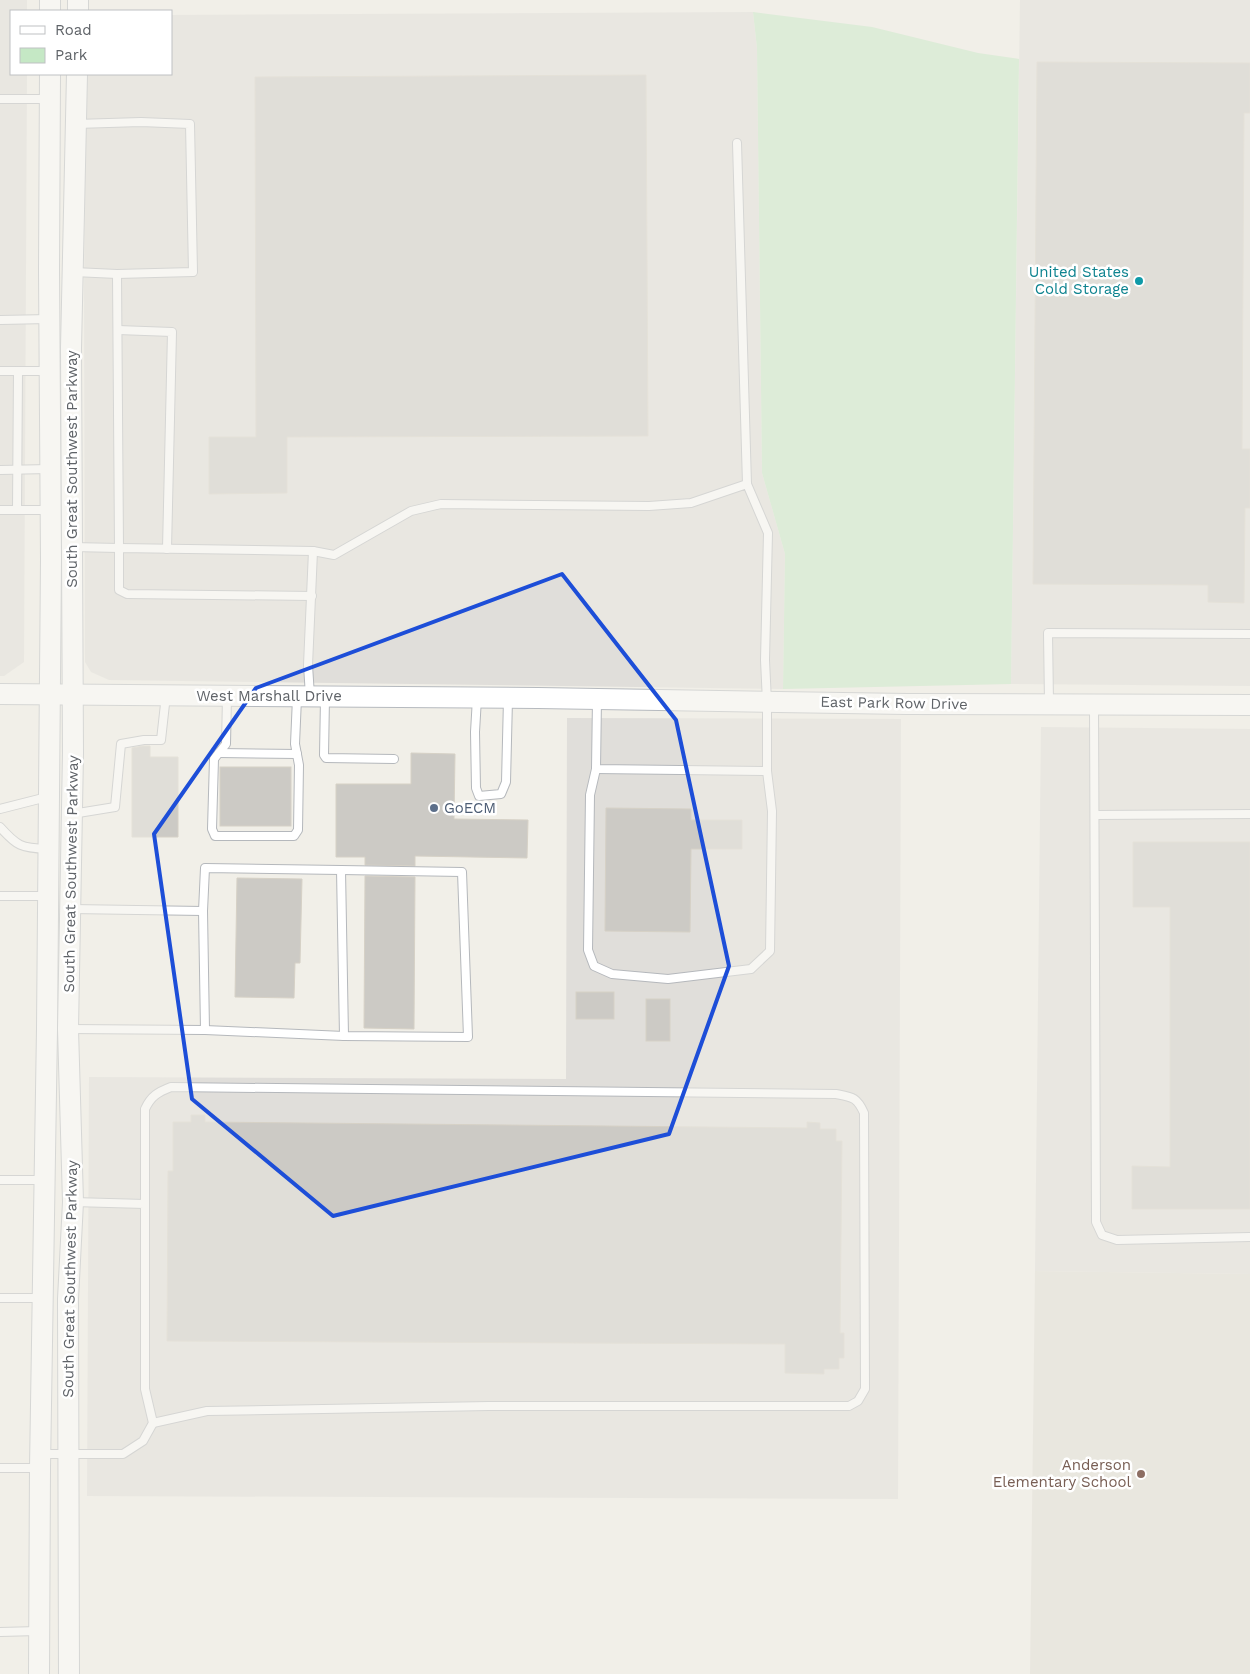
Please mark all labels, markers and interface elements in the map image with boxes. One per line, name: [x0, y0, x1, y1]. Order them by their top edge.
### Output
legend: [10, 10, 172, 75]
text: Road: [55, 21, 92, 39]
text: Park: [55, 46, 88, 64]
place label: United States Cold Storage: [1029, 263, 1129, 298]
marker: United States Cold Storage: [1133, 275, 1145, 287]
street label: South Great Southwest Parkway: [63, 350, 81, 588]
street label: West Marshall Drive: [196, 687, 342, 705]
street label: East Park Row Drive: [820, 693, 968, 713]
street label: South Great Southwest Parkway: [60, 755, 82, 993]
place label: GoECM: [444, 799, 496, 817]
marker: GoECM: [428, 802, 440, 814]
street label: South Great Southwest Parkway: [59, 1160, 81, 1398]
place label: Anderson Elementary School: [993, 1456, 1131, 1491]
marker: Anderson Elementary School: [1135, 1468, 1147, 1480]

